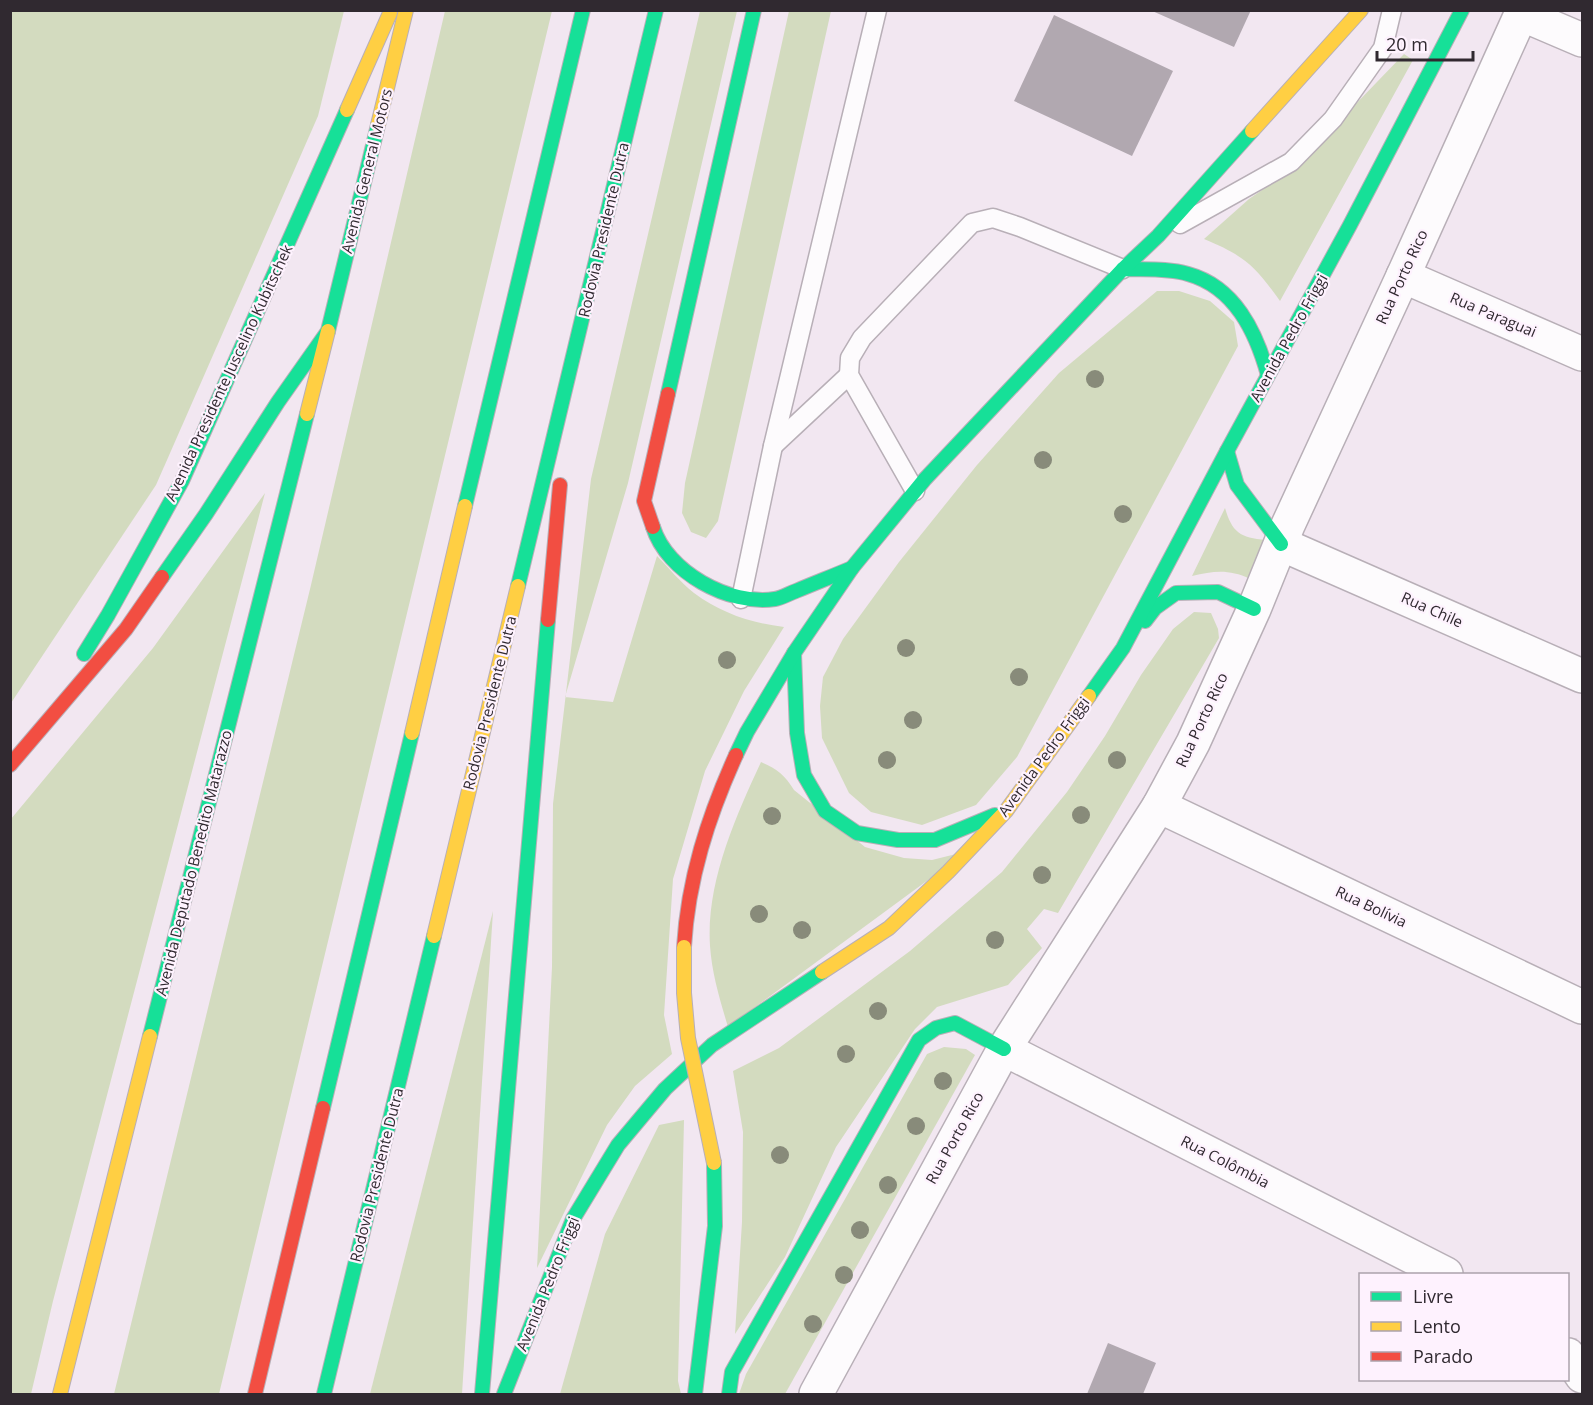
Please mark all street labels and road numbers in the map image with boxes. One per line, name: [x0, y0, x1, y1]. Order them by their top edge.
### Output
street label: Avenida General Motors: [336, 86, 396, 255]
street label: Rodovia Presidente Dutra: [573, 140, 633, 319]
street label: Rua Porto Rico: [1370, 226, 1432, 327]
street label: Avenida Presidente Juscelino Kubitschek: [160, 241, 297, 504]
street label: Avenida Pedro Friggi: [1245, 270, 1332, 405]
street label: Rua Paraguai: [1447, 287, 1540, 341]
street label: Rua Chile: [1398, 587, 1466, 632]
street label: Rodovia Presidente Dutra: [458, 614, 520, 792]
street label: Rua Porto Rico: [1170, 669, 1232, 770]
street label: Avenida Pedro Friggi: [993, 693, 1093, 820]
street label: Avenida Deputado Benedito Matarazzo: [150, 728, 236, 998]
street label: Rua Bolívia: [1332, 881, 1410, 931]
street label: Rodovia Presidente Dutra: [345, 1086, 407, 1264]
street label: Rua Porto Rico: [921, 1088, 988, 1187]
street label: Rua Colômbia: [1178, 1130, 1273, 1192]
street label: Avenida Pedro Friggi: [511, 1213, 583, 1354]

